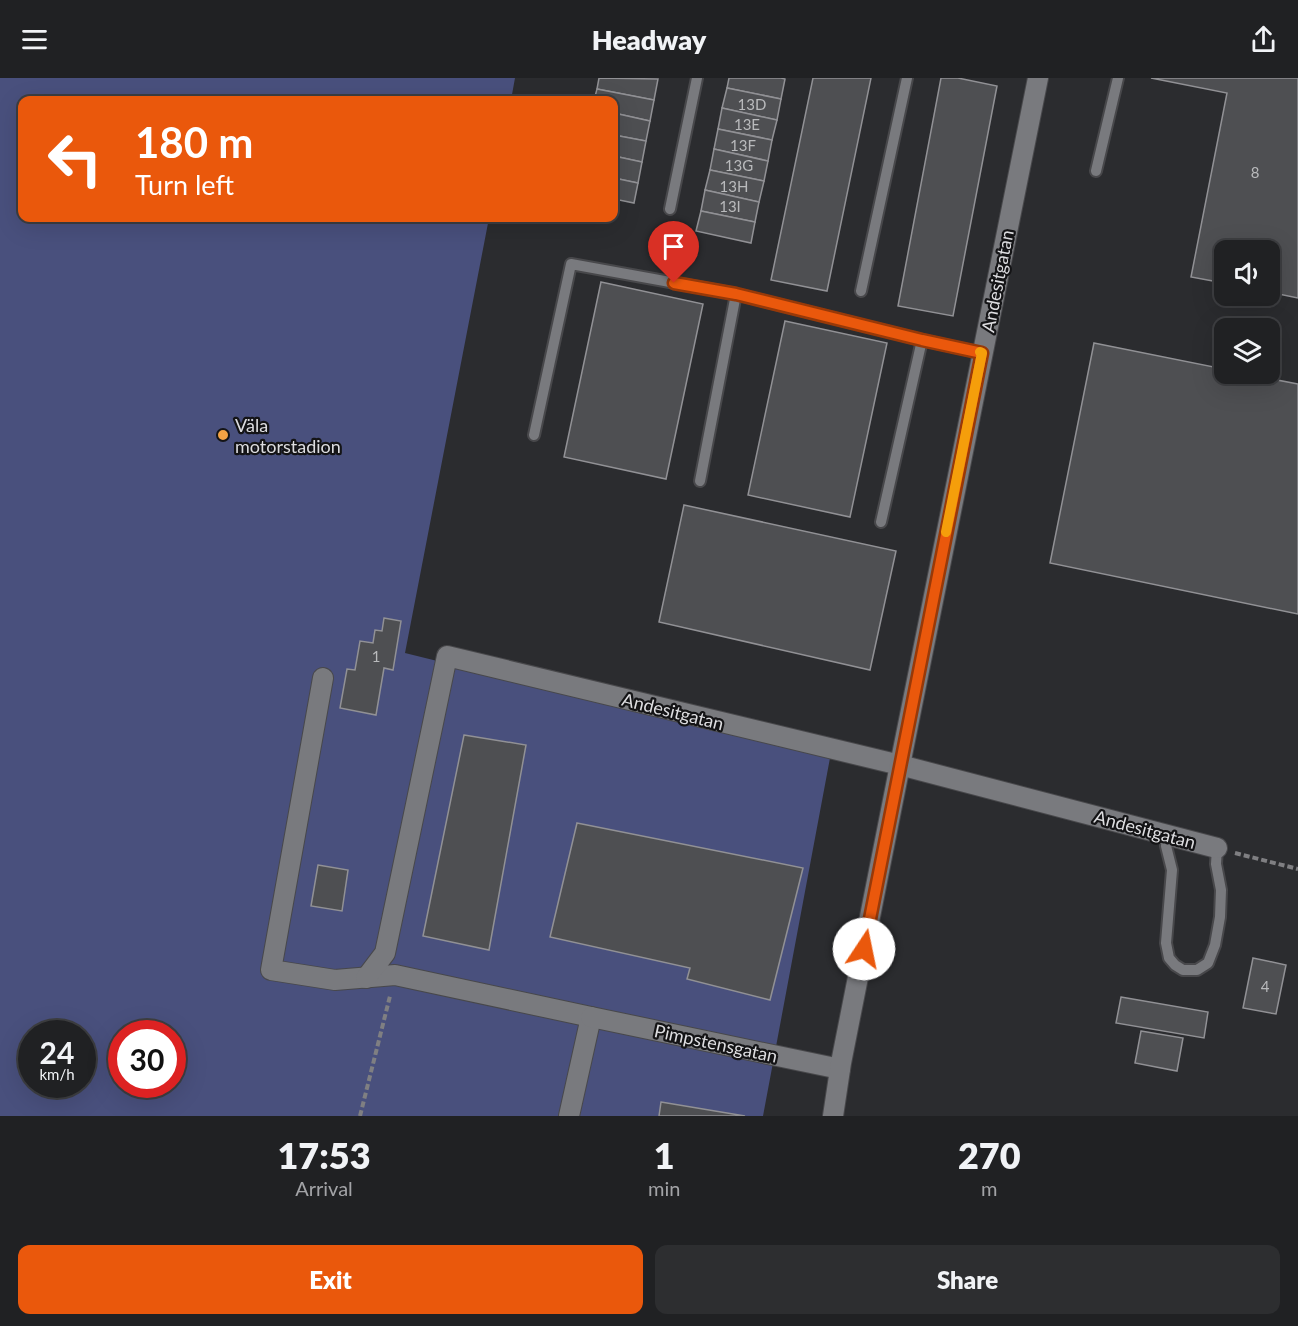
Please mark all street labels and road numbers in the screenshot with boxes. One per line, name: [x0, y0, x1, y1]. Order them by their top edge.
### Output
street label: Andesitgatan: [976, 228, 1018, 334]
street label: Andesitgatan: [620, 688, 726, 734]
street label: Andesitgatan: [1092, 805, 1198, 853]
street label: Pimpstensgatan: [653, 1019, 779, 1067]

